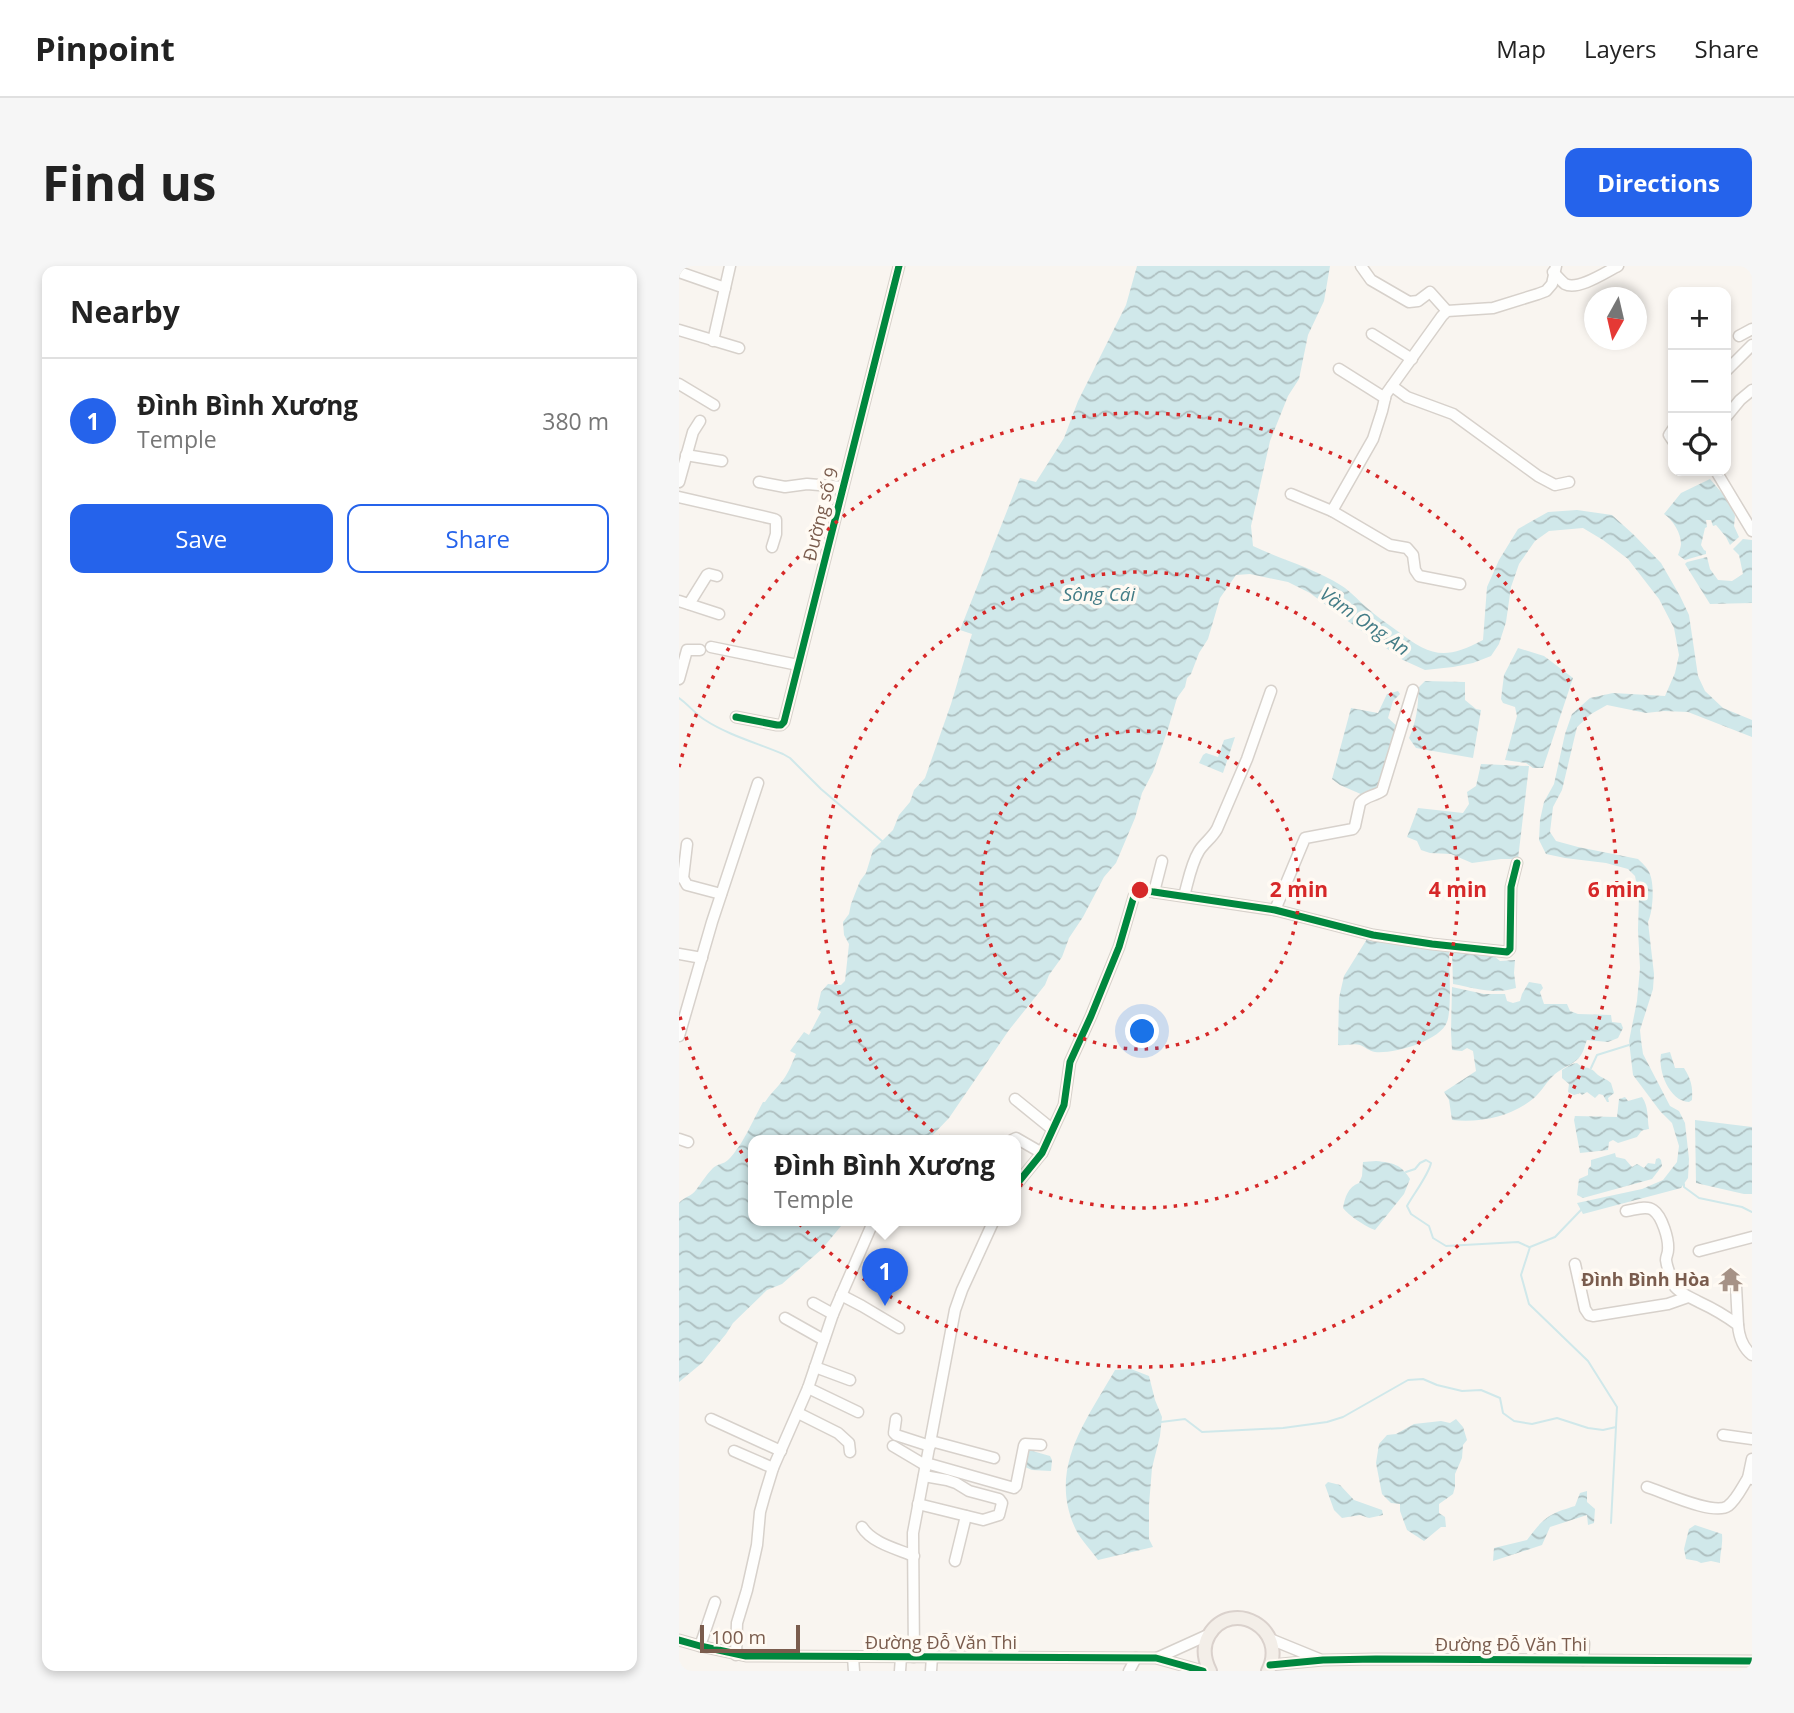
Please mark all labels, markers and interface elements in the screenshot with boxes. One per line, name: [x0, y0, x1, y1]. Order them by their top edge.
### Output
text: Pinpoint: [35, 26, 175, 71]
text: Map: [1496, 32, 1546, 65]
text: Layers: [1584, 32, 1657, 65]
text: Share: [1695, 32, 1759, 65]
button: Directions: [1565, 148, 1752, 217]
text: Find us: [42, 149, 216, 215]
north arrow: [1584, 287, 1647, 350]
map controls: [1668, 287, 1731, 476]
button: +: [1668, 287, 1731, 350]
text: Nearby: [70, 291, 180, 332]
button: −: [1668, 350, 1731, 413]
text: Đình Bình Xương: [137, 387, 358, 423]
text: 1: [86, 405, 100, 437]
text: 380 m: [542, 405, 609, 437]
button: locate: [1668, 413, 1731, 476]
text: Temple: [137, 423, 217, 455]
street label: Đường số 9: [797, 465, 843, 563]
button: Save: [70, 504, 333, 573]
button: Share: [347, 504, 609, 573]
water label: Sông Cái: [1063, 581, 1137, 607]
water label: Vàm Ong An: [1315, 581, 1415, 661]
text: 2 min: [1270, 875, 1328, 903]
text: 4 min: [1429, 875, 1487, 903]
text: 6 min: [1588, 875, 1646, 903]
centre of rings: [1128, 878, 1152, 902]
your location: [1125, 1014, 1159, 1048]
popup: [748, 1135, 1021, 1226]
text: Đình Bình Xương: [774, 1147, 995, 1183]
text: Temple: [774, 1183, 854, 1215]
pin: 1: [862, 1248, 908, 1306]
temple icon: Đình Bình Hòa: [1716, 1265, 1744, 1293]
place label: Đình Bình Hòa: [1581, 1267, 1710, 1291]
scale bar: [700, 1622, 800, 1654]
text: 100 m: [711, 1624, 766, 1650]
street label: Đường Đỗ Văn Thi: [865, 1630, 1017, 1654]
street label: Đường Đỗ Văn Thi: [1435, 1632, 1587, 1656]

